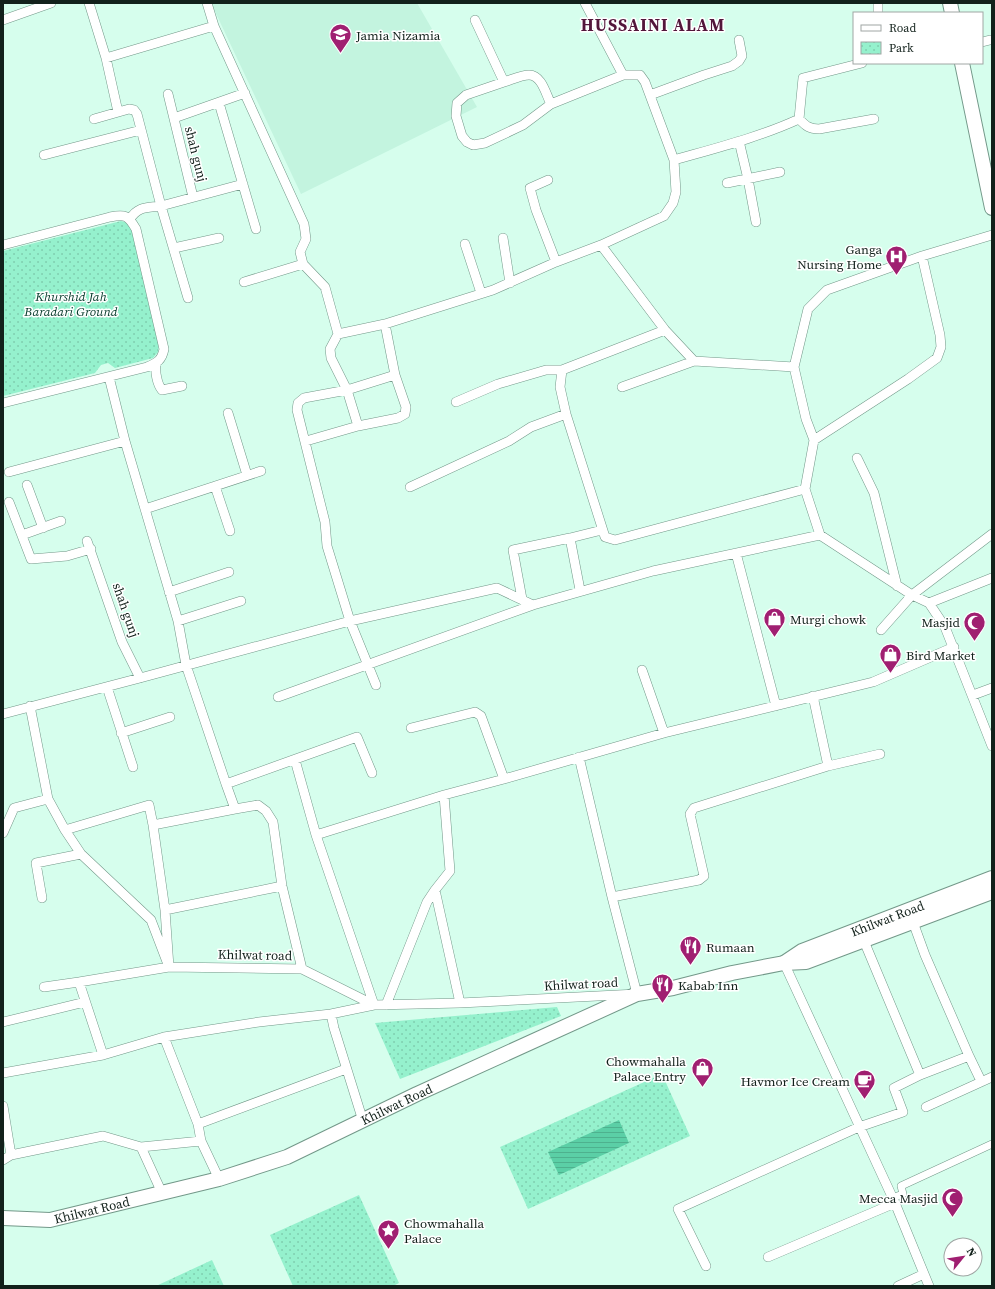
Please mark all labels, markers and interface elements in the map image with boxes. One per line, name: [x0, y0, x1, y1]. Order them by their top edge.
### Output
legend: [853, 12, 983, 64]
district label: HUSSAINI ALAM: [581, 13, 725, 37]
text: Road: [889, 20, 916, 36]
school or university icon: Jamia Nizamia: [328, 22, 354, 55]
place label: Jamia Nizamia: [355, 27, 441, 44]
text: Park: [889, 40, 914, 56]
street label: shah gunj: [181, 124, 211, 184]
place label: Ganga Nursing Home: [797, 241, 882, 273]
hospital icon: Ganga Nursing Home: [884, 243, 910, 276]
park label: Khurshid Jah Baradari Ground: [23, 288, 118, 320]
street label: shah gunj: [109, 580, 143, 640]
shop icon: Murgi chowk: [761, 606, 787, 639]
mosque icon: Masjid: [962, 609, 988, 642]
place label: Murgi chowk: [790, 611, 867, 628]
place label: Masjid: [921, 614, 961, 631]
shop icon: Bird Market: [877, 642, 903, 675]
place label: Bird Market: [906, 647, 976, 664]
street label: Khilwat Road: [848, 896, 927, 940]
restaurant icon: Rumaan: [677, 934, 703, 967]
place label: Rumaan: [706, 939, 755, 956]
street label: Khilwat road: [218, 946, 293, 964]
restaurant icon: Kabab Inn: [649, 972, 675, 1005]
street label: Khilwat road: [544, 974, 619, 994]
place label: Kabab Inn: [678, 977, 739, 994]
place label: Chowmahalla Palace Entry: [606, 1053, 686, 1085]
shop icon: Chowmahalla Palace Entry: [689, 1055, 715, 1088]
cafe icon: Havmor Ice Cream: [852, 1068, 878, 1101]
place label: Havmor Ice Cream: [741, 1073, 850, 1090]
street label: Khilwat Road: [358, 1079, 435, 1128]
mosque icon: Mecca Masjid: [940, 1185, 966, 1218]
place label: Mecca Masjid: [859, 1190, 939, 1207]
street label: Khilwat Road: [52, 1192, 132, 1227]
place label: Chowmahalla Palace: [404, 1215, 484, 1247]
place icon: Chowmahalla Palace: [376, 1217, 402, 1250]
north arrow: [943, 1237, 983, 1277]
text: N: [963, 1245, 980, 1259]

